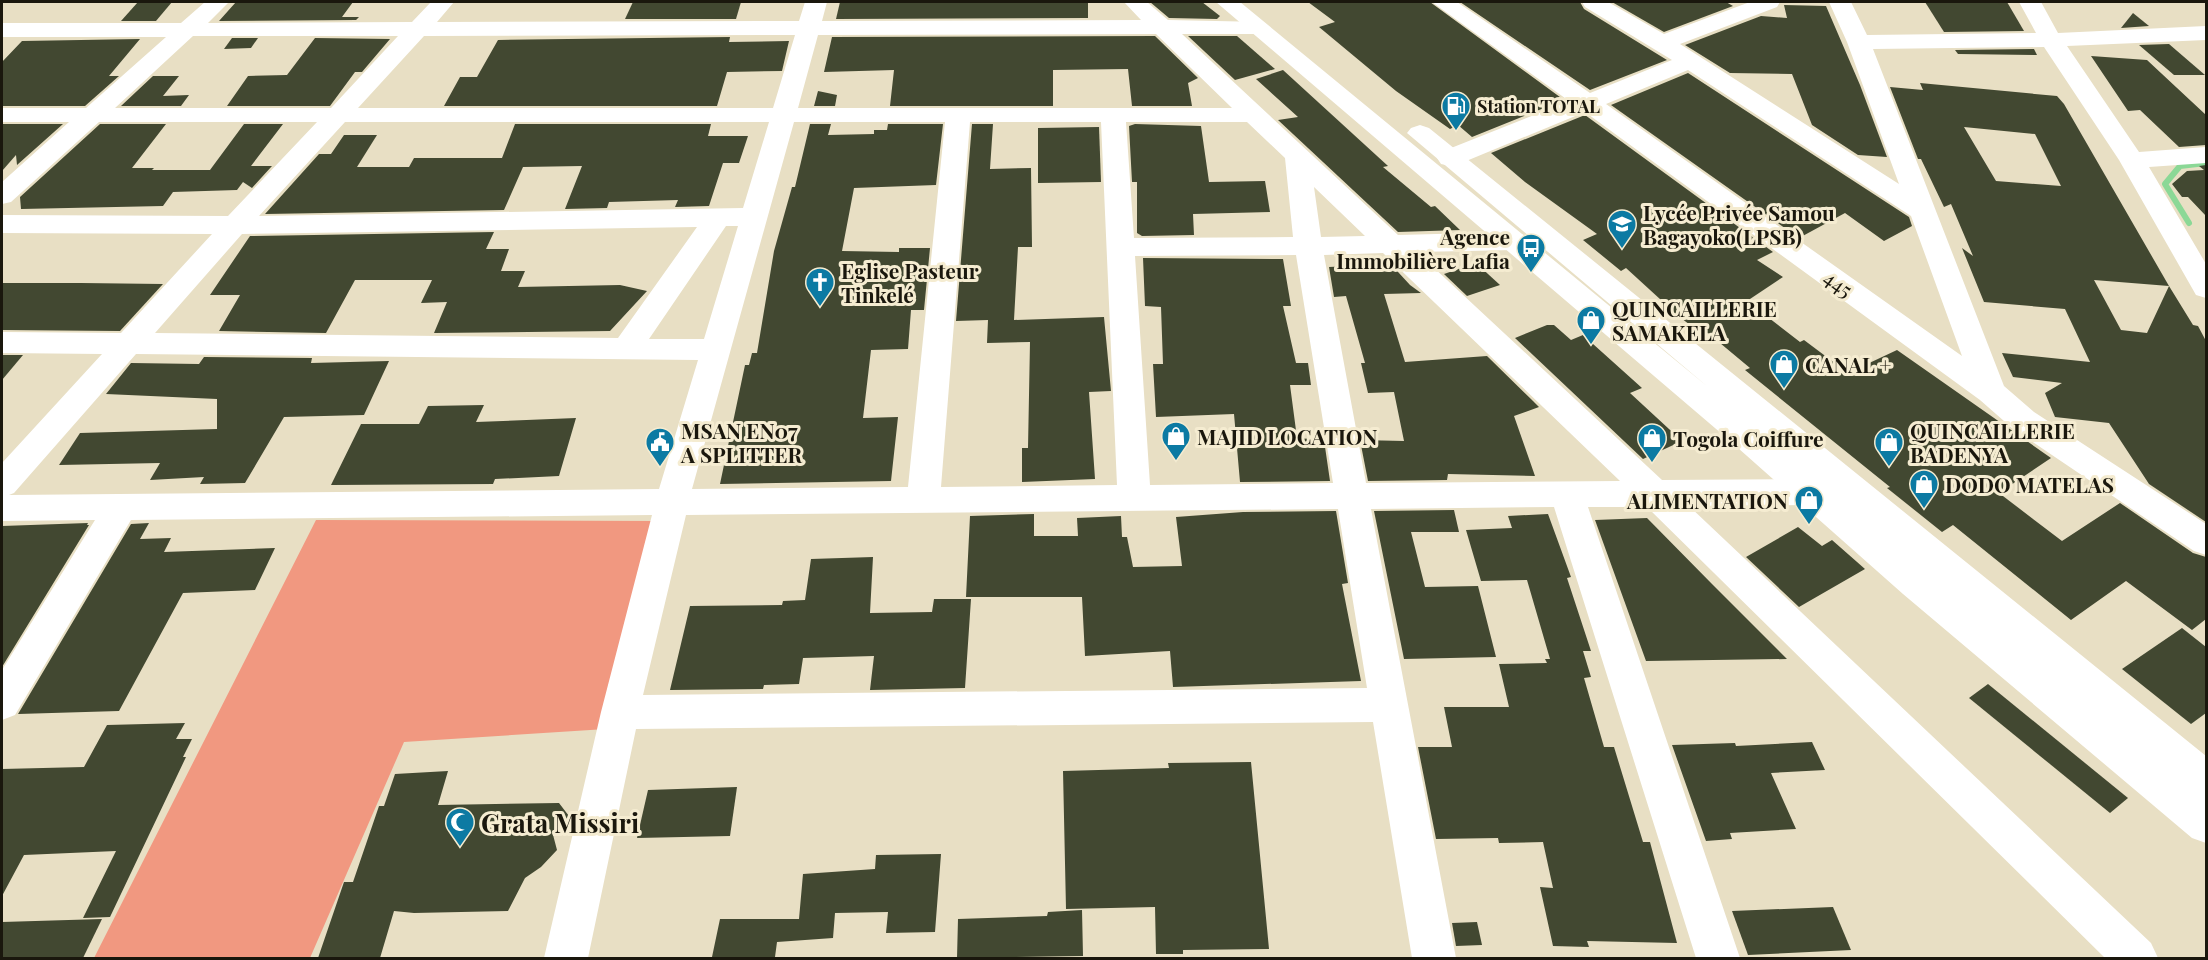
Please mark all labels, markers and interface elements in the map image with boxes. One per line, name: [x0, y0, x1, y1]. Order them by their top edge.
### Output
fuel station icon: Station TOTAL: [1440, 90, 1472, 132]
place label: Station TOTAL: [1477, 94, 1600, 118]
place label: Lycée Privée Samou Bagayoko(LPSB): [1643, 198, 1835, 250]
school or university icon: Lycée Privée Samou Bagayoko(LPSB): [1606, 208, 1638, 250]
place label: Agence Immobilière Lafia: [1336, 222, 1510, 274]
bus stop icon: Agence Immobilière Lafia: [1515, 232, 1547, 274]
place label: Eglise Pasteur Tinkelé: [841, 256, 979, 308]
street label: 445: [1819, 263, 1859, 303]
church icon: Eglise Pasteur Tinkelé: [804, 266, 836, 308]
place label: QUINCAILLERIE SAMAKELA: [1612, 294, 1777, 346]
shop icon: QUINCAILLERIE SAMAKELA: [1575, 304, 1607, 346]
shop icon: CANAL +: [1768, 348, 1800, 390]
place label: CANAL +: [1805, 350, 1891, 378]
place label: MSAN EN07 A SPLITTER: [680, 416, 803, 468]
place label: QUINCAILLERIE BADENYA: [1910, 416, 2075, 468]
shop icon: MAJID LOCATION: [1160, 420, 1192, 462]
place label: MAJID LOCATION: [1197, 422, 1377, 450]
shop icon: Togola Coiffure: [1636, 422, 1668, 464]
place label: Togola Coiffure: [1673, 424, 1824, 452]
public building icon: MSAN EN07 A SPLITTER: [644, 426, 676, 468]
shop icon: QUINCAILLERIE BADENYA: [1873, 426, 1905, 468]
shop icon: DODO MATELAS: [1908, 468, 1940, 510]
place label: DODO MATELAS: [1945, 470, 2114, 498]
shop icon: ALIMENTATION: [1793, 484, 1825, 526]
place label: ALIMENTATION: [1626, 486, 1788, 514]
place label: Grata Missiri: [481, 805, 639, 840]
mosque icon: Grata Missiri: [444, 806, 476, 848]

